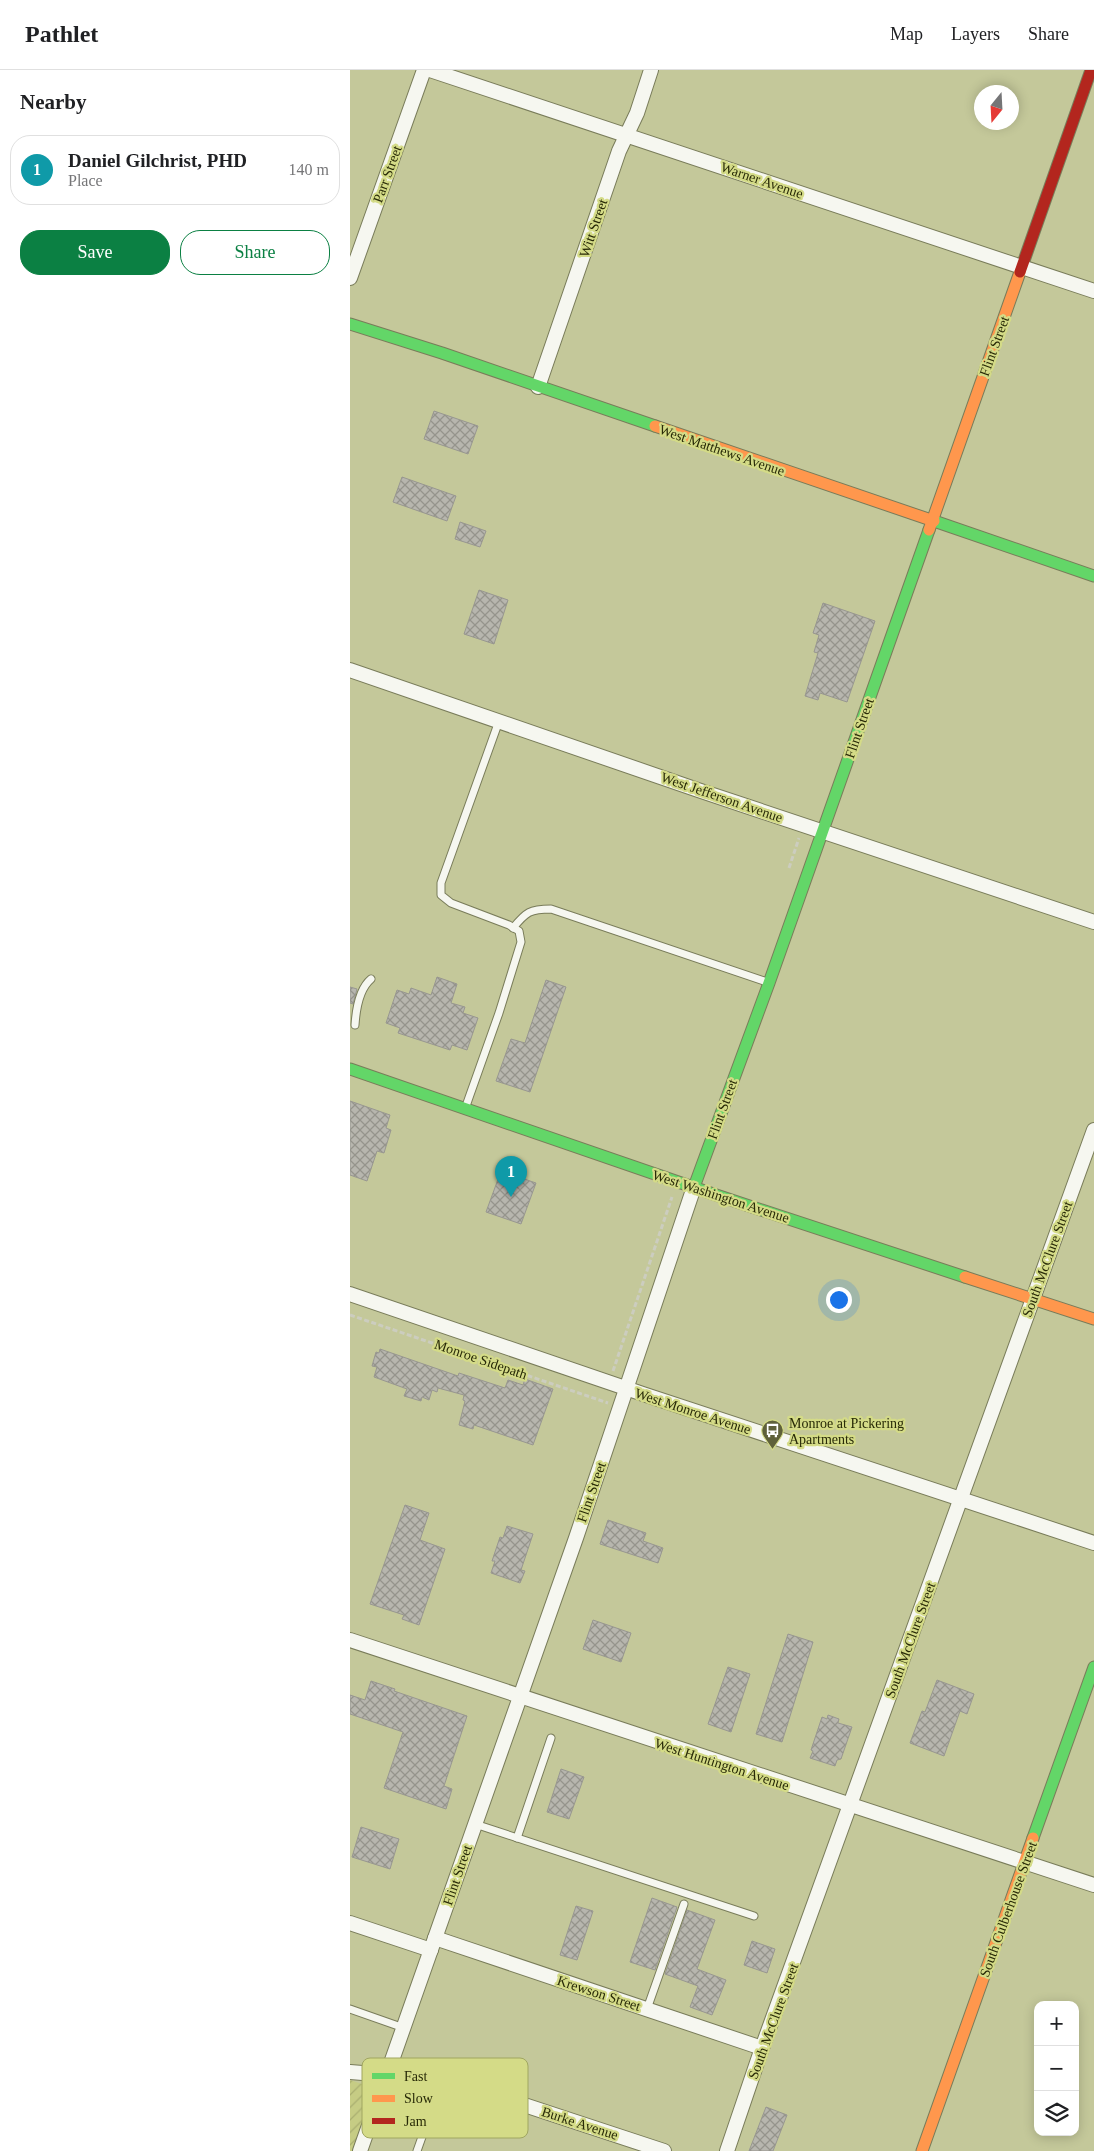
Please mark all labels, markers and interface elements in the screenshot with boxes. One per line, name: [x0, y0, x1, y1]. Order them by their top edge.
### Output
text: Pathlet: [25, 21, 98, 47]
text: Map: [890, 24, 923, 44]
text: Layers: [951, 24, 1000, 44]
text: Share: [1028, 24, 1069, 44]
north arrow: [974, 85, 1019, 130]
text: Nearby: [20, 90, 87, 114]
street label: Parr Street: [370, 144, 405, 205]
text: Daniel Gilchrist, PHD: [68, 150, 247, 171]
street label: Warner Avenue: [719, 159, 805, 202]
text: 1: [33, 161, 41, 178]
text: 140 m: [289, 161, 329, 178]
text: Place: [68, 172, 103, 189]
street label: Witt Street: [577, 197, 610, 259]
button: Save: [20, 230, 170, 275]
button: Share: [180, 230, 330, 275]
street label: Flint Street: [977, 314, 1012, 378]
street label: West Matthews Avenue: [657, 422, 786, 479]
street label: Flint Street: [842, 696, 877, 760]
street label: West Jefferson Avenue: [659, 770, 785, 825]
street label: Flint Street: [705, 1077, 740, 1141]
pin: 1: [495, 1156, 527, 1197]
street label: West Washington Avenue: [651, 1167, 791, 1226]
street label: South McClure Street: [1020, 1199, 1075, 1319]
your location: [826, 1287, 852, 1313]
street label: Monroe Sidepath: [433, 1337, 529, 1382]
street label: West Monroe Avenue: [633, 1386, 753, 1437]
place label: Monroe at Pickering Apartments: [789, 1416, 904, 1447]
bus stop icon: Monroe at Pickering Apartments: [761, 1419, 785, 1450]
street label: Flint Street: [574, 1460, 609, 1524]
street label: South McClure Street: [883, 1580, 938, 1700]
street label: West Huntington Avenue: [653, 1736, 791, 1793]
street label: South Culberhouse Street: [977, 1839, 1040, 1979]
street label: Flint Street: [440, 1843, 475, 1907]
street label: South McClure Street: [746, 1961, 801, 2081]
street label: Krewson Street: [555, 1973, 642, 2014]
map controls: [1034, 2001, 1079, 2136]
button: +: [1034, 2001, 1079, 2046]
button: −: [1034, 2046, 1079, 2091]
legend: [362, 2058, 528, 2138]
text: Fast: [404, 2069, 427, 2084]
text: Slow: [404, 2091, 434, 2106]
button: layers: [1034, 2091, 1079, 2136]
street label: Burke Avenue: [540, 2104, 620, 2143]
text: Jam: [404, 2114, 427, 2129]

